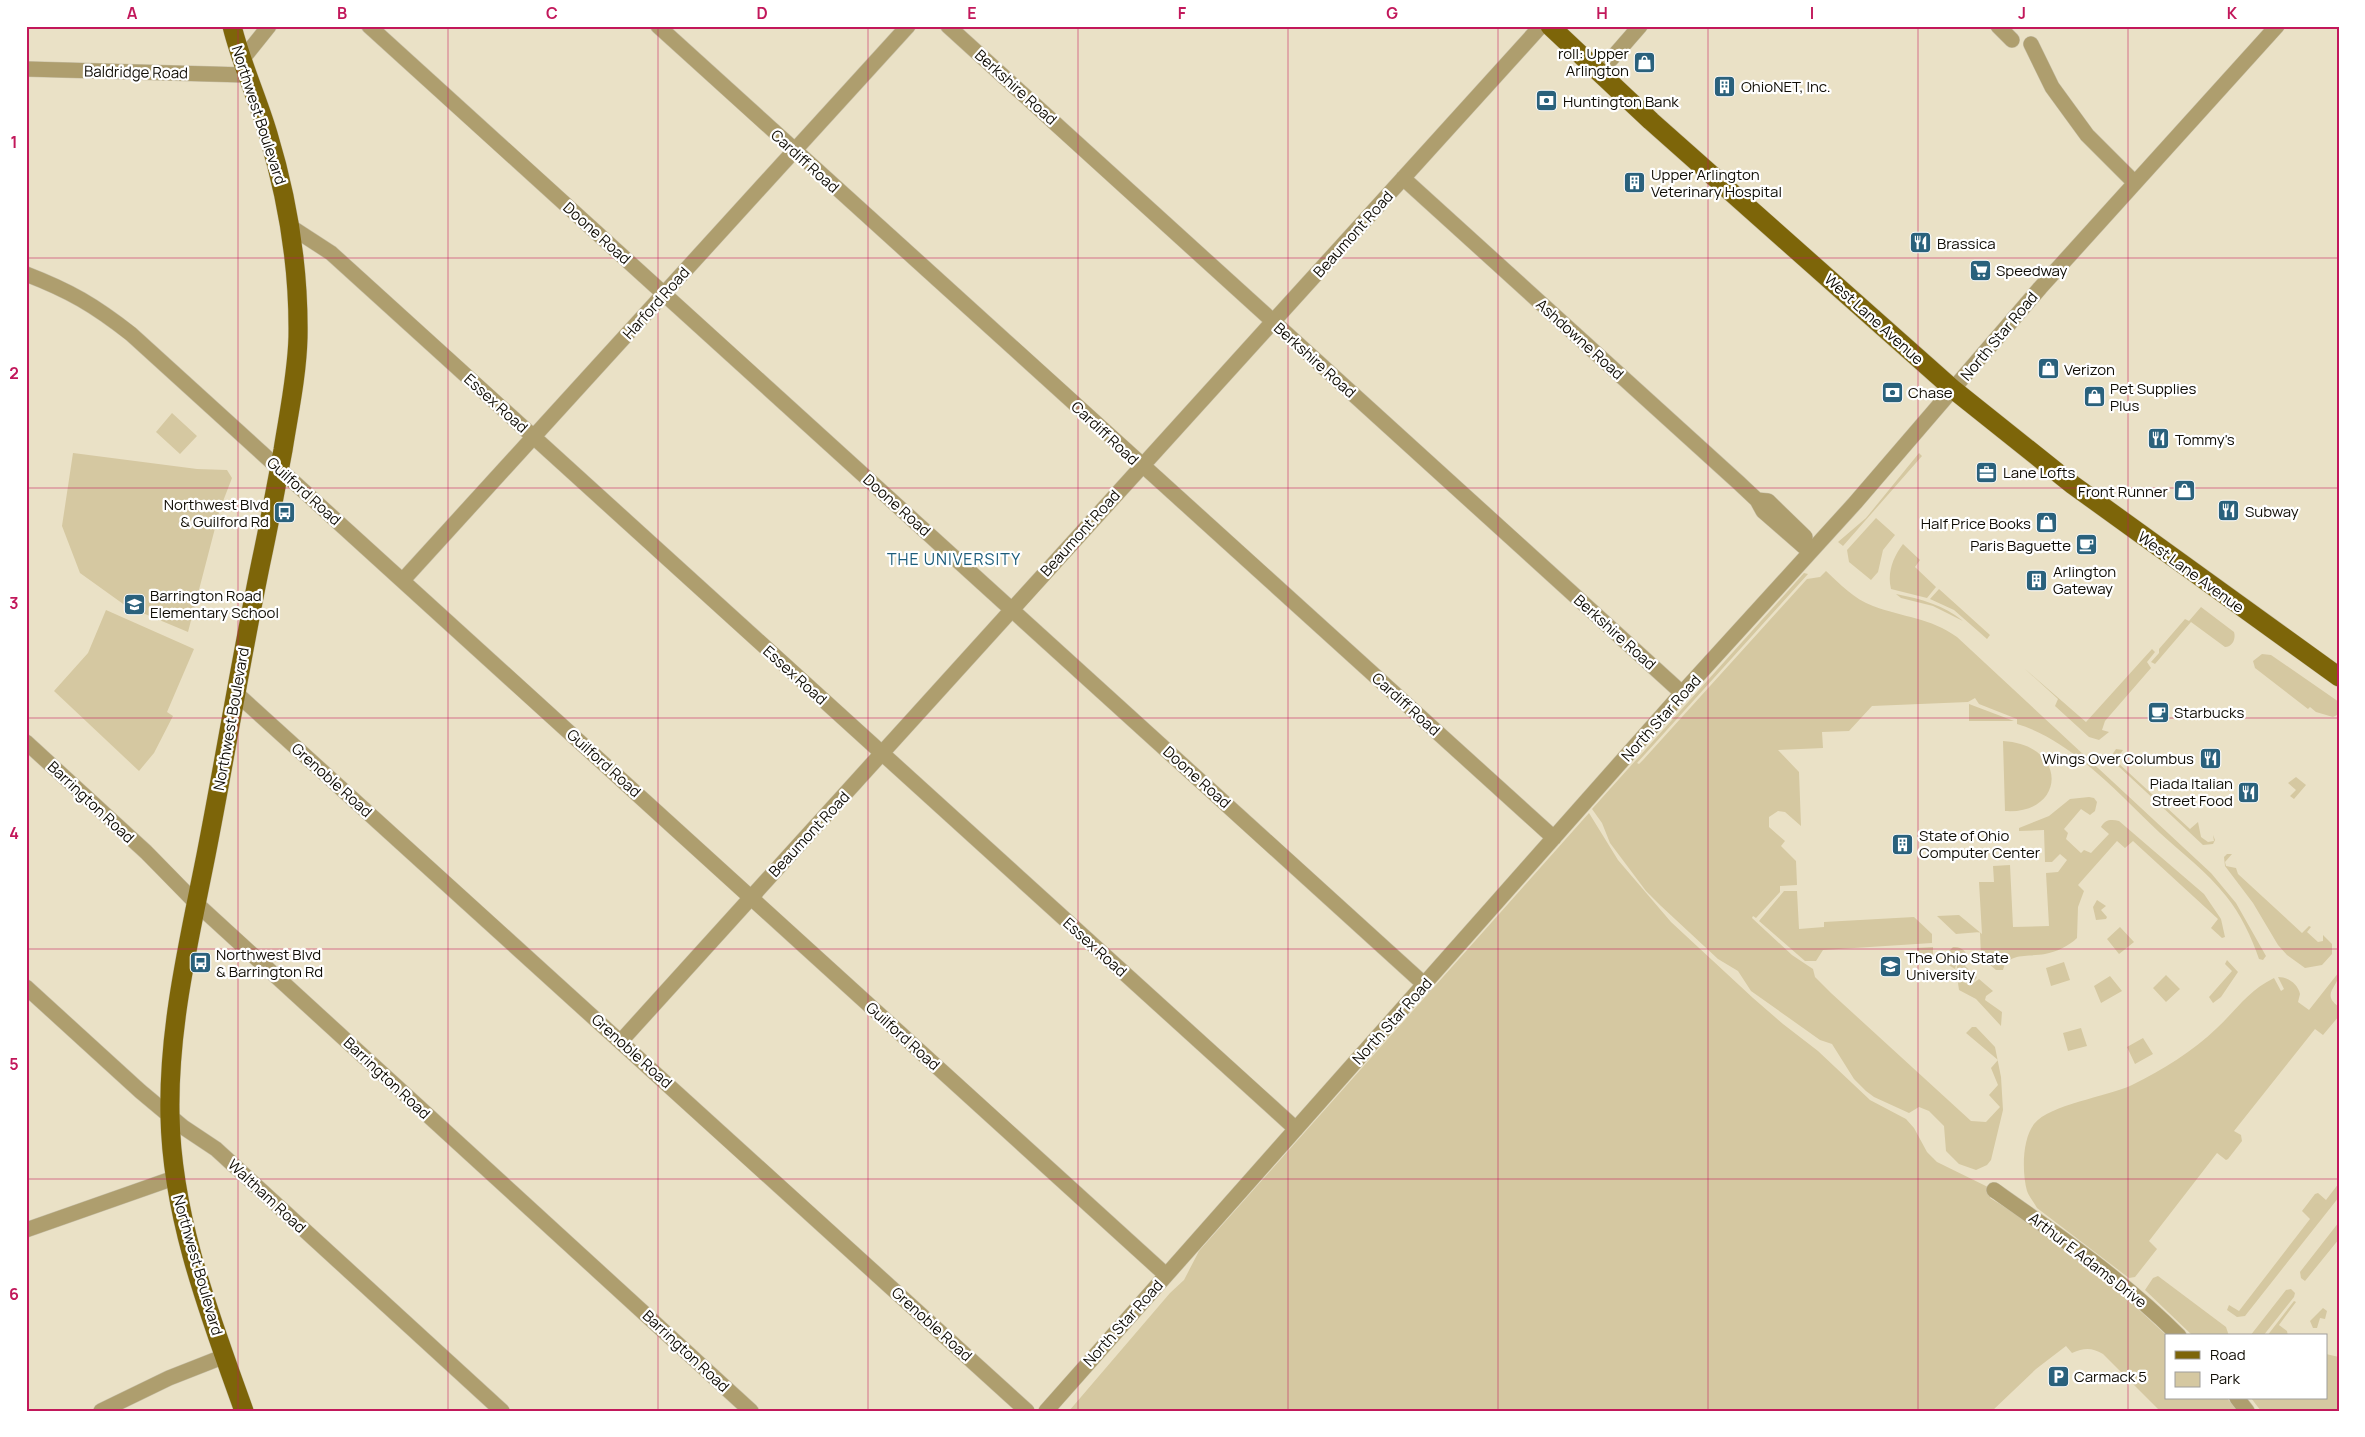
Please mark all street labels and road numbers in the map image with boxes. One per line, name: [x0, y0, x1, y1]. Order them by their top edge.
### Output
street label: Northwest Boulevard: [227, 43, 291, 187]
street label: Berkshire Road: [971, 45, 1061, 129]
street label: Baldridge Road: [84, 61, 188, 83]
street label: Cardiff Road: [766, 125, 844, 197]
street label: Beaumont Road: [1308, 186, 1398, 282]
street label: Doone Road: [559, 197, 635, 269]
street label: Harford Road: [618, 262, 694, 344]
street label: West Lane Avenue: [1820, 269, 1928, 369]
street label: North Star Road: [1956, 287, 2042, 385]
street label: Ashdowne Road: [1532, 294, 1628, 384]
street label: Berkshire Road: [1270, 318, 1360, 402]
street label: Essex Road: [460, 369, 532, 437]
street label: Cardiff Road: [1067, 396, 1143, 470]
street label: Guilford Road: [262, 452, 346, 530]
street label: Doone Road: [859, 469, 935, 541]
street label: Beaumont Road: [1035, 485, 1125, 581]
street label: West Lane Avenue: [2134, 526, 2249, 618]
street label: Berkshire Road: [1570, 590, 1660, 674]
street label: Essex Road: [759, 641, 831, 709]
street label: Northwest Boulevard: [208, 646, 254, 792]
street label: Cardiff Road: [1367, 668, 1445, 740]
street label: North Star Road: [1616, 670, 1706, 766]
street label: Guilford Road: [562, 724, 646, 802]
street label: Grenoble Road: [287, 738, 377, 822]
street label: Doone Road: [1159, 741, 1235, 813]
street label: Barrington Road: [43, 756, 139, 848]
street label: Beaumont Road: [764, 787, 854, 881]
street label: Essex Road: [1059, 913, 1131, 981]
street label: North Star Road: [1347, 973, 1437, 1069]
street label: Guilford Road: [861, 997, 945, 1075]
street label: Grenoble Road: [587, 1009, 677, 1093]
street label: Barrington Road: [339, 1032, 435, 1124]
street label: Waltham Road: [223, 1154, 311, 1238]
street label: Northwest Boulevard: [168, 1192, 228, 1338]
street label: Arthur E Adams Drive: [2025, 1207, 2151, 1313]
street label: North Star Road: [1078, 1275, 1168, 1371]
street label: Grenoble Road: [887, 1282, 977, 1366]
street label: Barrington Road: [638, 1305, 734, 1397]

